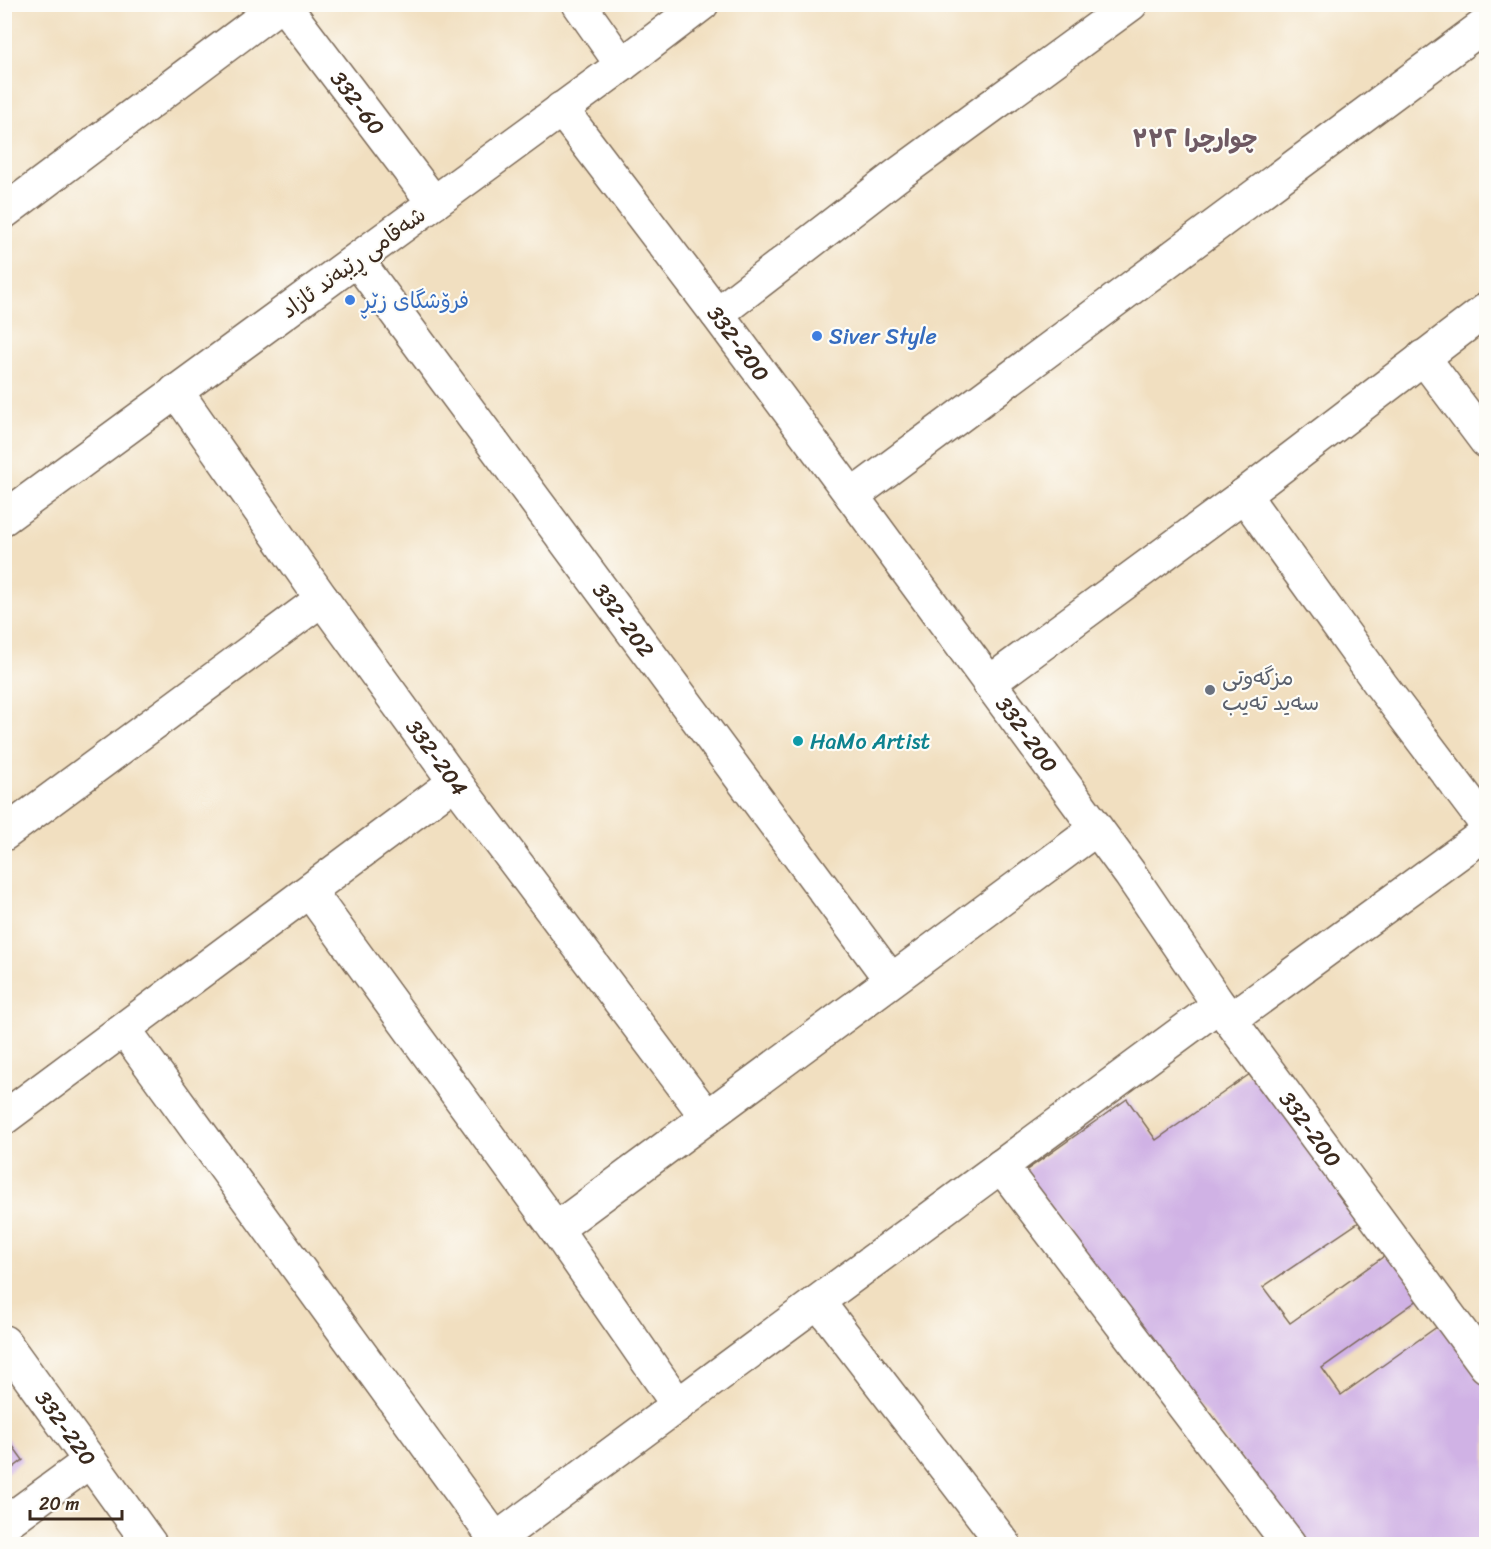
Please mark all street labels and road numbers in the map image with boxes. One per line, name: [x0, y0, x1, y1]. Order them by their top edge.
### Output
street label: 332-60: [320, 62, 395, 144]
street label: شەقامی ڕێبەند ئازاد: [272, 196, 434, 329]
street label: 332-200: [697, 297, 780, 390]
street label: 332-202: [582, 574, 665, 667]
street label: 332-200: [985, 688, 1069, 781]
street label: 332-204: [395, 711, 478, 805]
street label: 332-200: [1269, 1082, 1352, 1176]
street label: 332-220: [25, 1382, 107, 1475]

